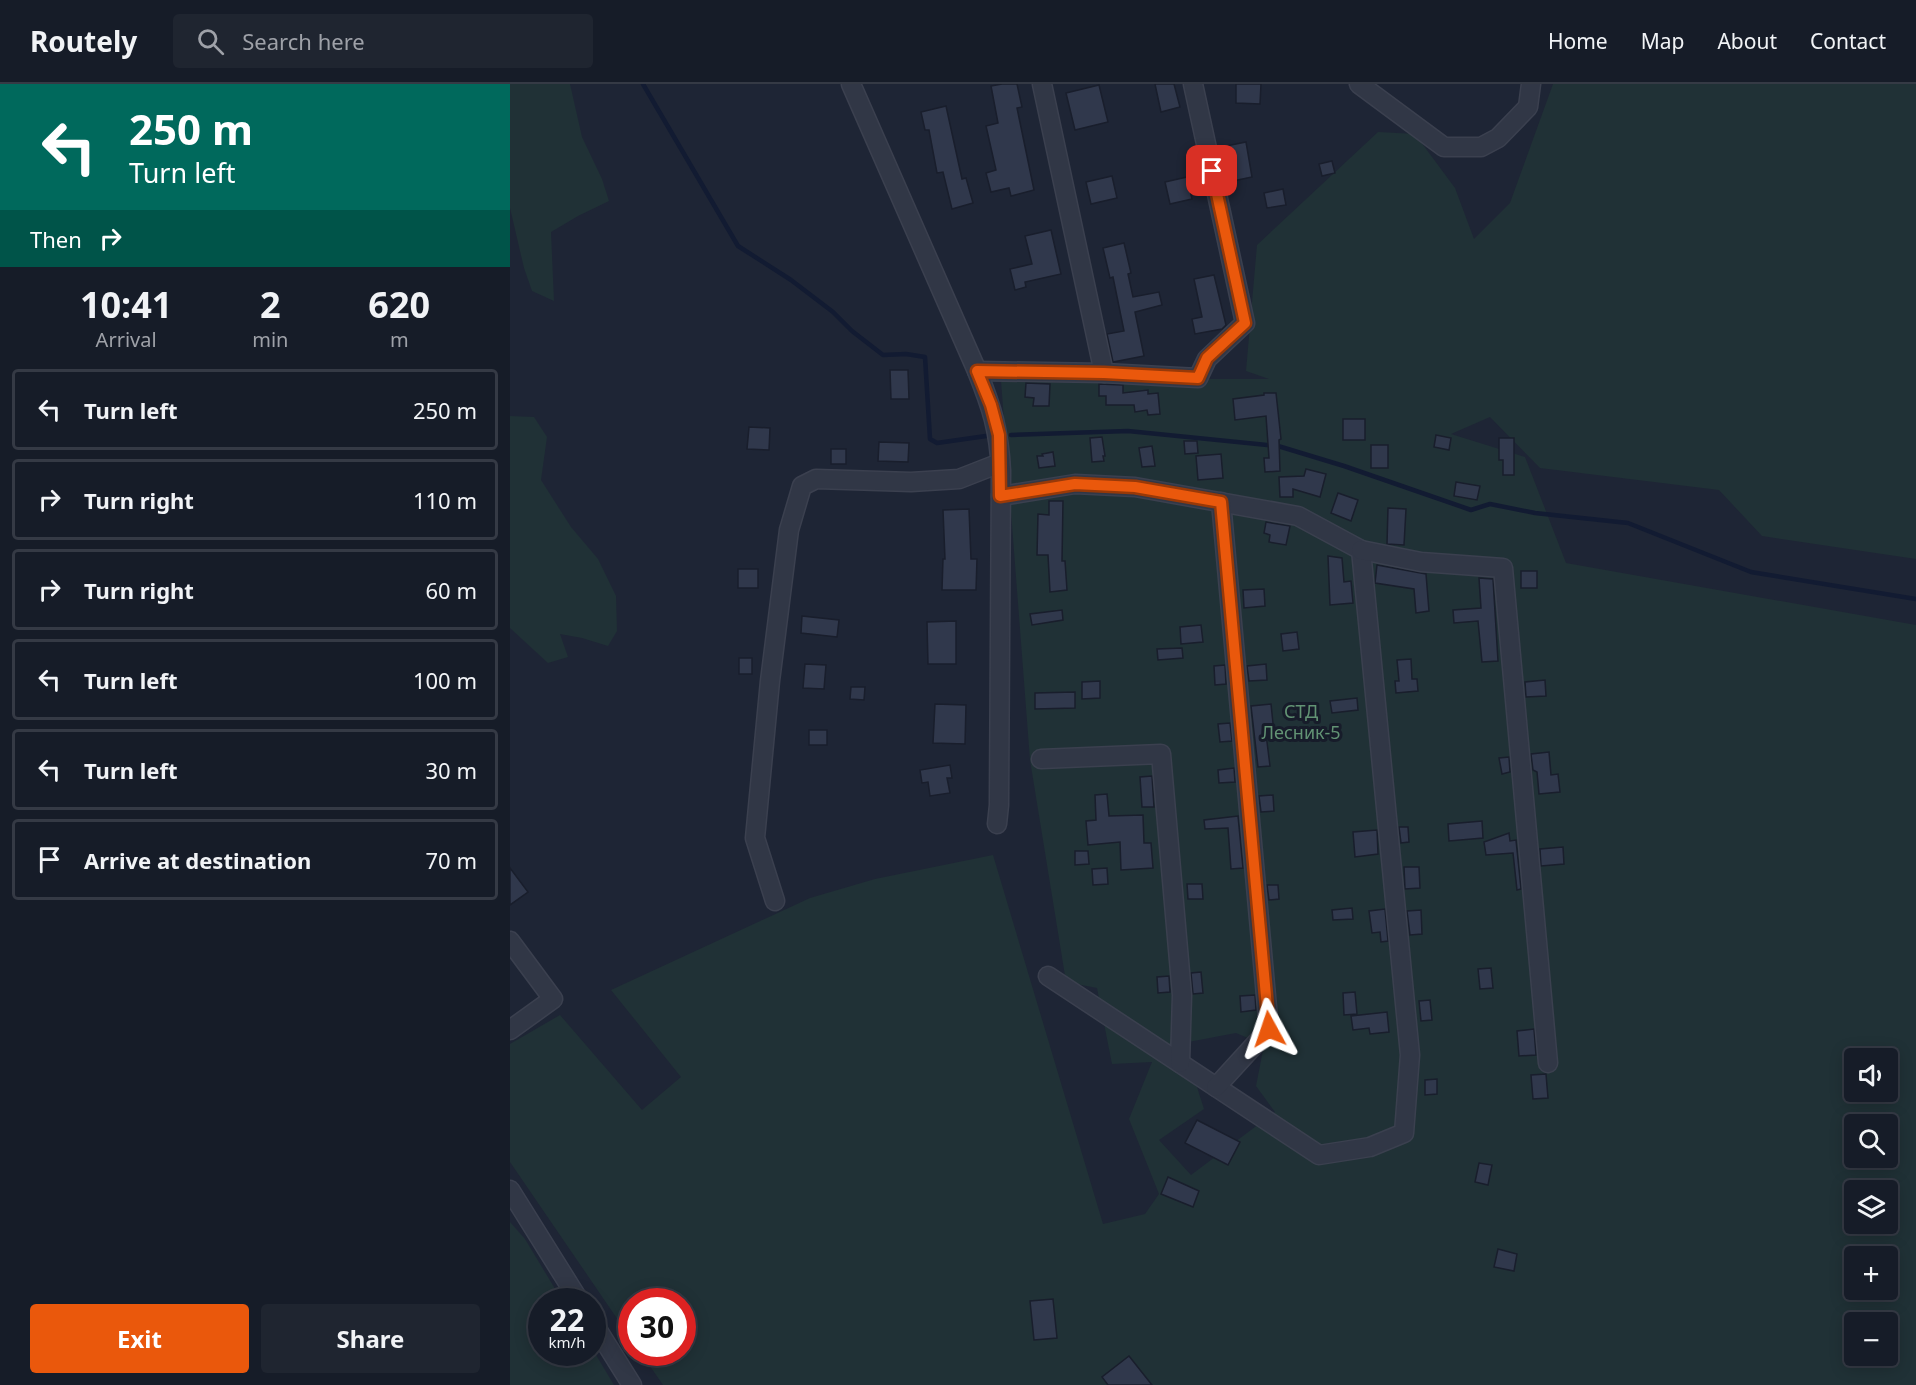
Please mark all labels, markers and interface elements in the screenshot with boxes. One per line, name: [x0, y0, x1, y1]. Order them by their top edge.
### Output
search box: [173, 14, 593, 68]
text: Routely: [30, 22, 137, 60]
icon: search: [194, 25, 227, 58]
text: Search here: [242, 26, 365, 56]
text: Home: [1548, 27, 1608, 55]
text: Map: [1641, 27, 1684, 55]
text: About: [1717, 27, 1777, 55]
text: Contact: [1810, 27, 1886, 55]
text: 250 m: [129, 100, 253, 157]
icon: left: [30, 108, 108, 186]
pin: [1186, 145, 1237, 196]
text: Turn left: [129, 154, 235, 191]
icon: arrive: [1195, 154, 1228, 187]
icon: right: [94, 222, 127, 255]
text: Then: [30, 224, 82, 254]
text: 10:41: [80, 280, 172, 329]
text: 2: [260, 280, 281, 329]
text: 620: [368, 280, 430, 329]
text: Arrival: [96, 326, 157, 353]
text: min: [252, 326, 288, 353]
text: m: [390, 326, 409, 353]
icon: left: [33, 393, 66, 426]
text: Turn left: [84, 395, 178, 425]
text: 250 m: [413, 395, 477, 425]
icon: right: [33, 483, 66, 516]
text: Turn right: [84, 485, 194, 515]
text: 110 m: [413, 485, 477, 515]
icon: right: [33, 573, 66, 606]
text: Turn right: [84, 575, 194, 605]
text: 60 m: [426, 575, 477, 605]
icon: left: [33, 663, 66, 696]
text: Turn left: [84, 665, 178, 695]
text: 100 m: [413, 665, 477, 695]
park label: СТД Лесник-5: [1261, 699, 1341, 744]
icon: left: [33, 753, 66, 786]
text: Turn left: [84, 755, 178, 785]
text: 30 m: [426, 755, 477, 785]
icon: arrive: [33, 843, 66, 876]
text: Arrive at destination: [84, 845, 311, 875]
text: 70 m: [426, 845, 477, 875]
position arrow: [1237, 997, 1301, 1061]
map controls: [1844, 1048, 1898, 1366]
button: sound: [1844, 1048, 1898, 1102]
button: search: [1844, 1114, 1898, 1168]
button: layers: [1844, 1180, 1898, 1234]
button: +: [1844, 1246, 1898, 1300]
speed limit sign: 30: [618, 1288, 696, 1366]
text: 22: [550, 1299, 584, 1340]
button: Exit: [30, 1304, 249, 1373]
button: Share: [261, 1304, 480, 1373]
button: −: [1844, 1312, 1898, 1366]
text: km/h: [549, 1332, 585, 1352]

